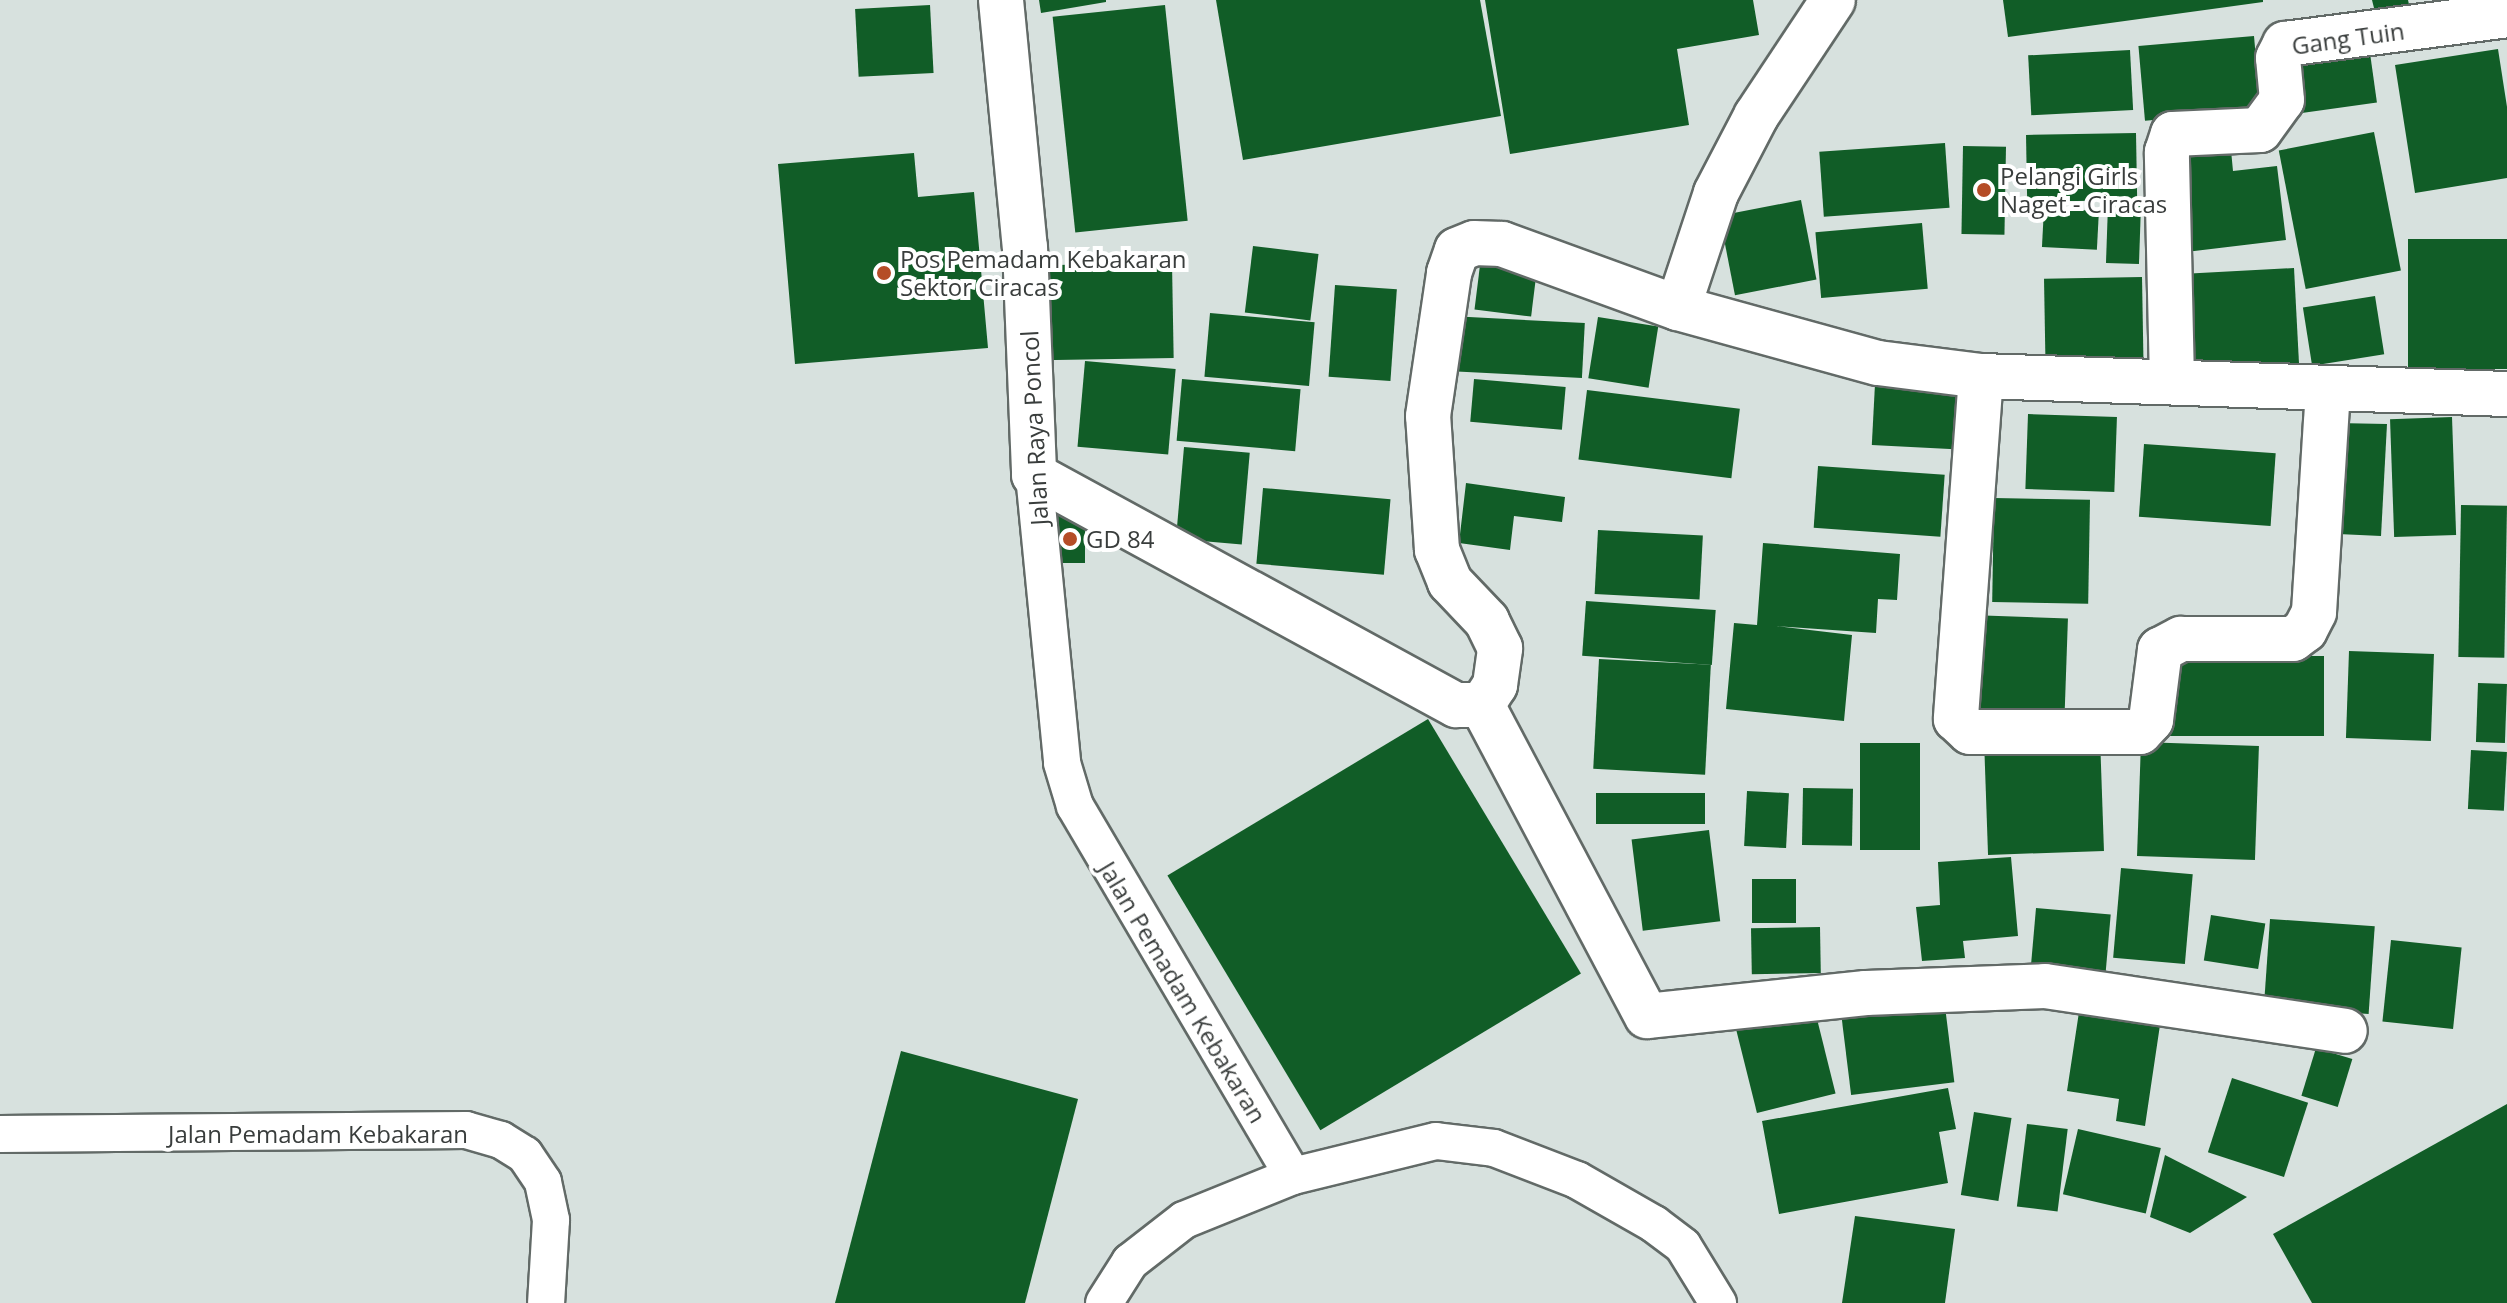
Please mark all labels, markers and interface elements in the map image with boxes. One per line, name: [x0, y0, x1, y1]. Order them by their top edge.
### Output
street label: Gang Tuin: [2290, 16, 2406, 60]
place label: Pelangi Girls Naget - Ciracas: [2000, 162, 2167, 218]
marker: Pelangi Girls Naget - Ciracas: [1975, 181, 1993, 199]
place label: Pos Pemadam Kebakaran Sektor Ciracas: [900, 245, 1186, 301]
marker: Pos Pemadam Kebakaran Sektor Ciracas: [875, 264, 893, 282]
street label: Jalan Raya Poncol: [1015, 330, 1053, 526]
place label: GD 84: [1086, 525, 1155, 553]
marker: GD 84: [1061, 530, 1079, 548]
street label: Jalan Pemadam Kebakaran: [1093, 856, 1273, 1128]
street label: Jalan Pemadam Kebakaran: [168, 1120, 468, 1148]

